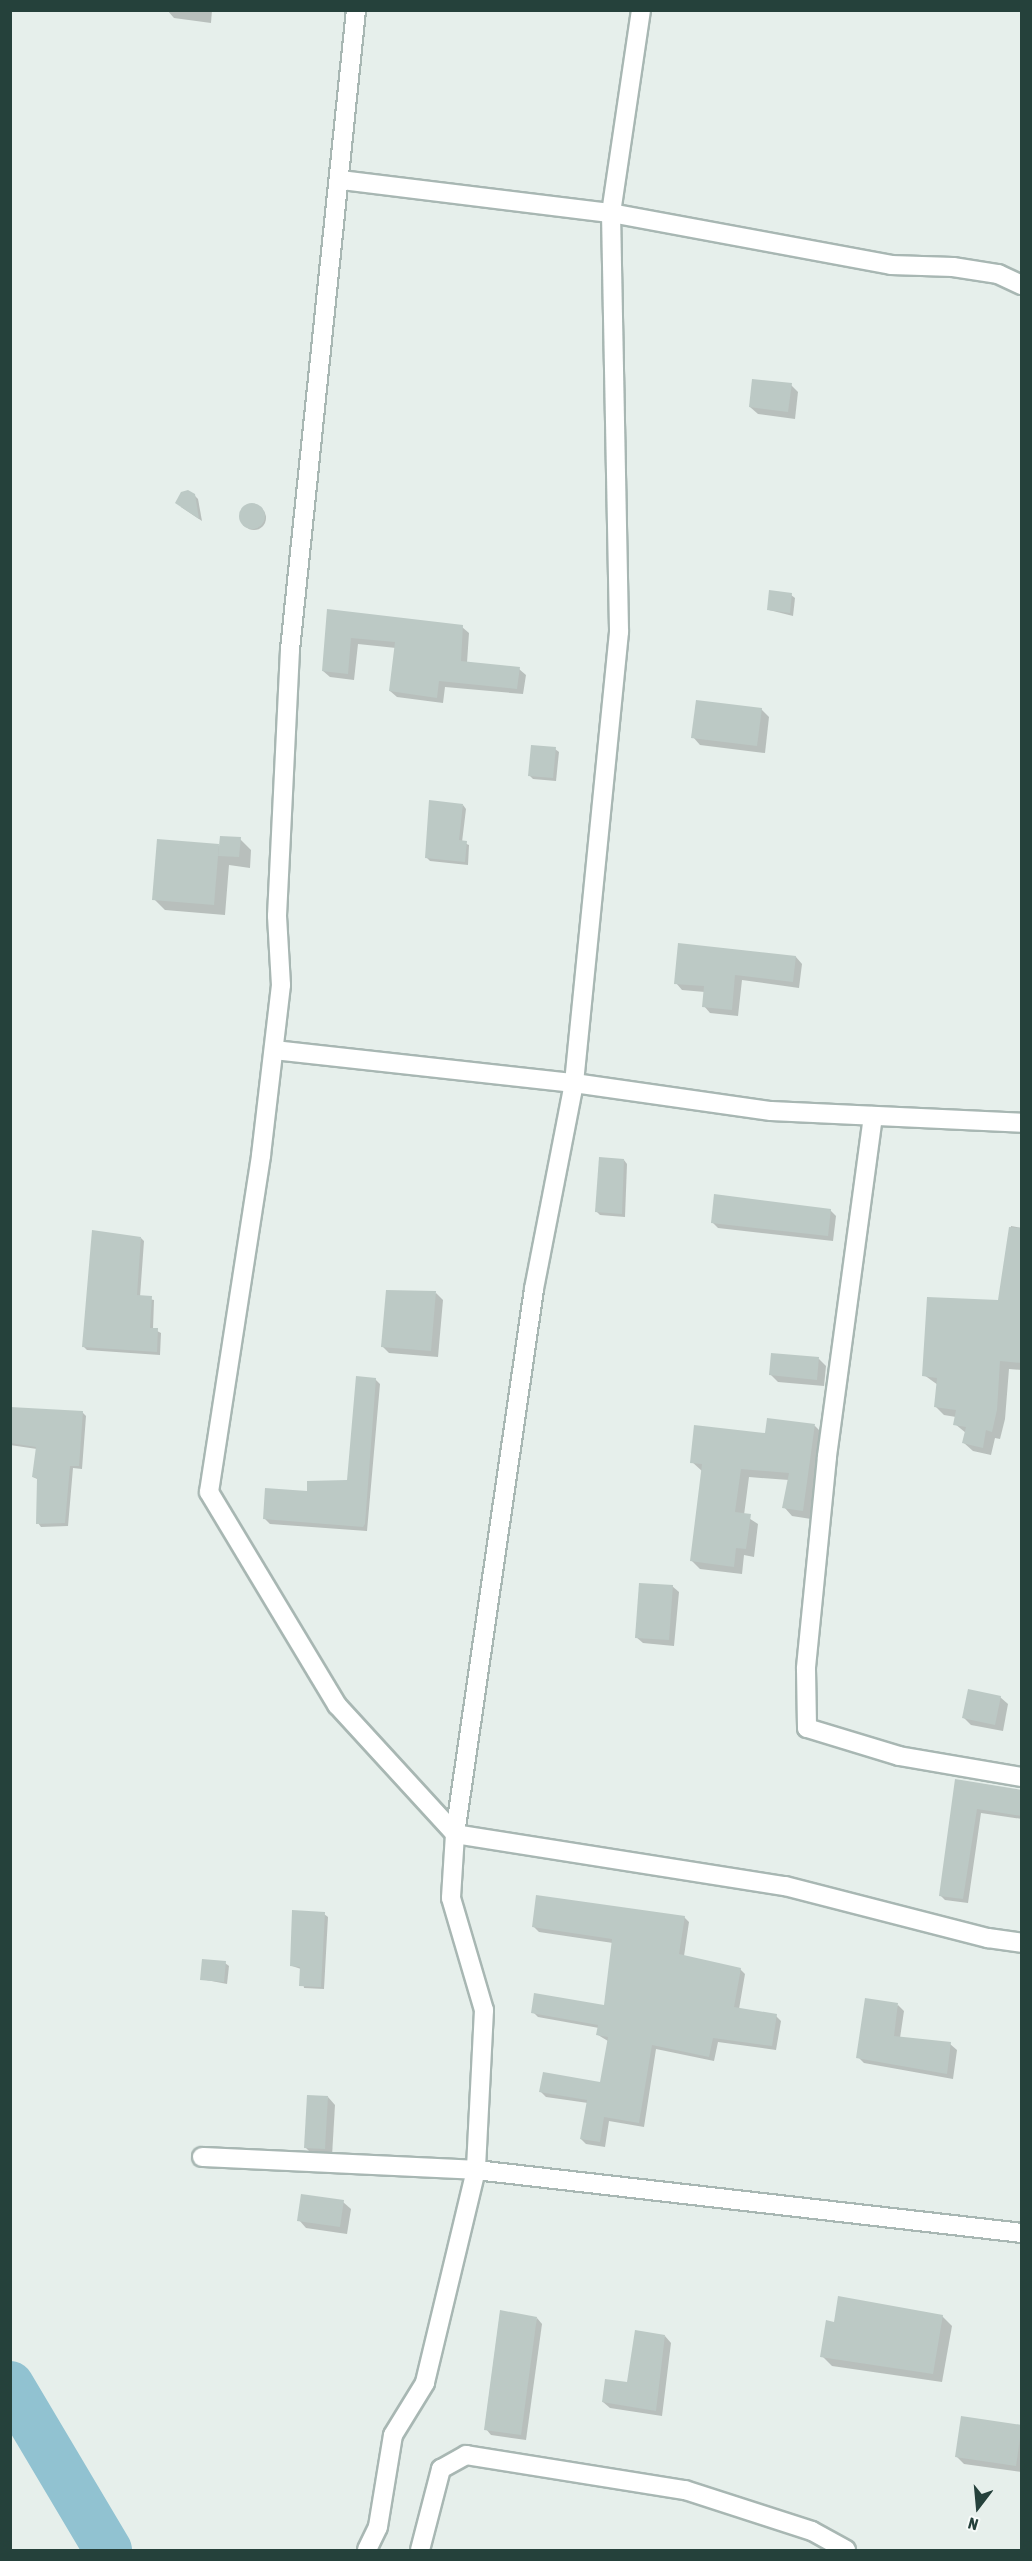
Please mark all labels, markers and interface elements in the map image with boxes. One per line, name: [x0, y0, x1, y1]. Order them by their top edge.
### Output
north arrow: [948, 2477, 1008, 2537]
text: N: [966, 2514, 980, 2534]

